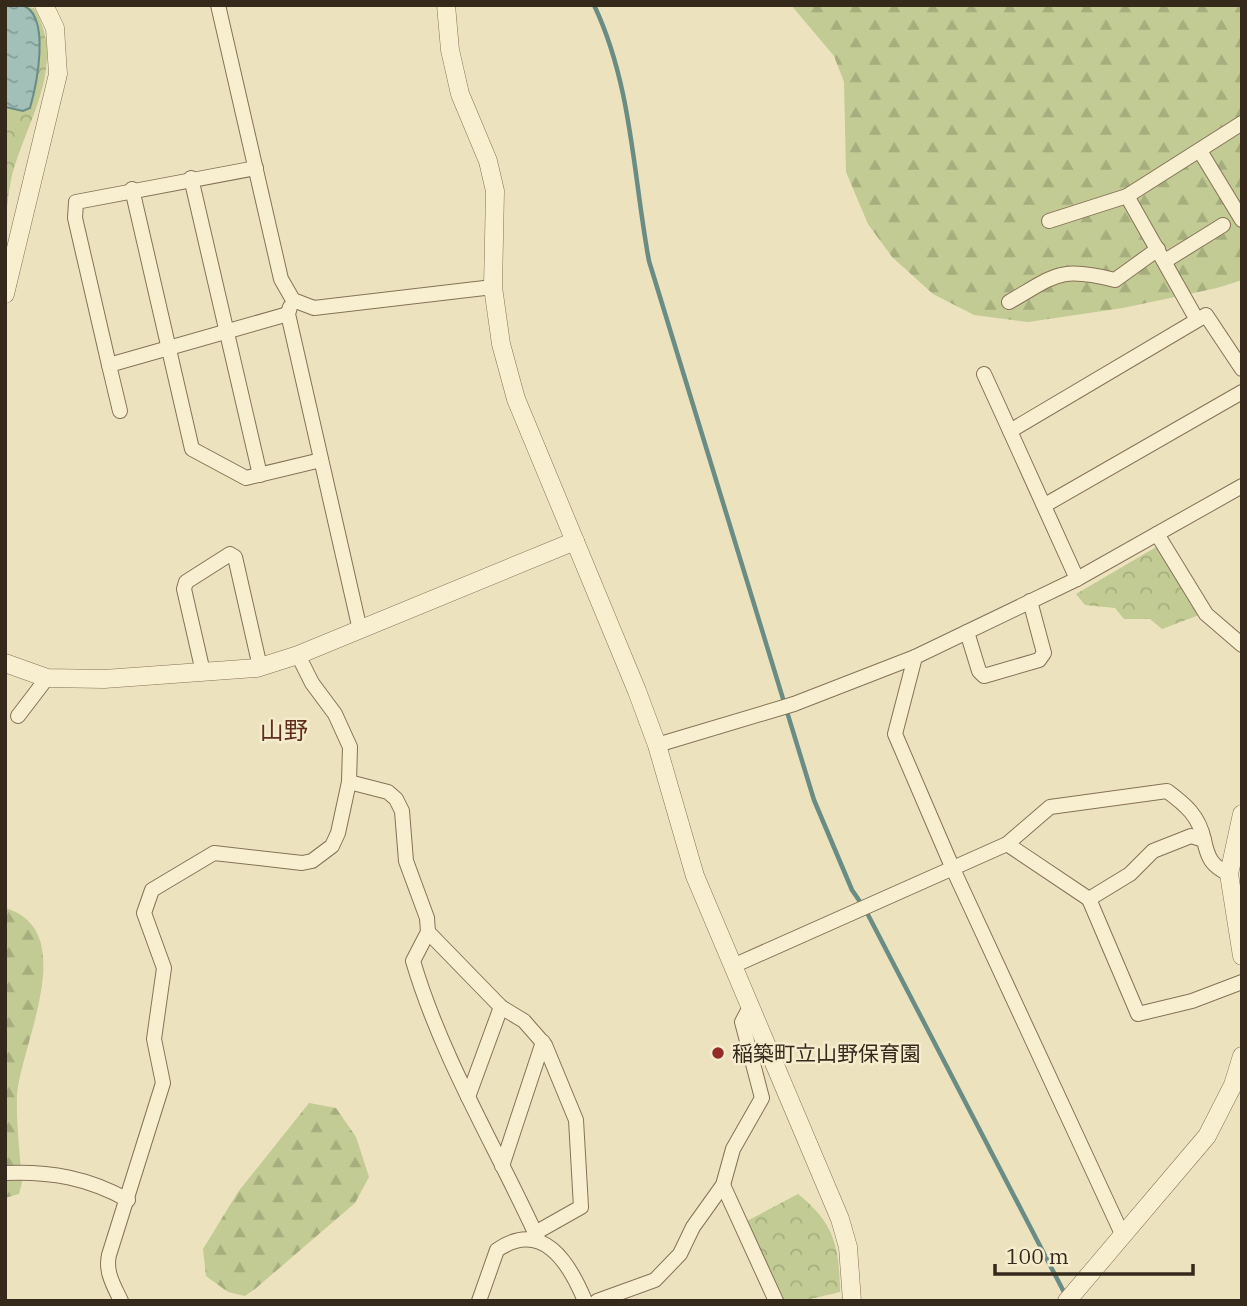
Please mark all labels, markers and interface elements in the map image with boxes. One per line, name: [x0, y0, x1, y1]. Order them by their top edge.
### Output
district label: 山野: [260, 714, 308, 746]
place label: 稲築町立山野保育園: [732, 1039, 921, 1067]
marker: 稲築町立山野保育園: [710, 1045, 726, 1061]
scale bar: [995, 1232, 1193, 1276]
text: 100 m: [1006, 1242, 1069, 1270]

